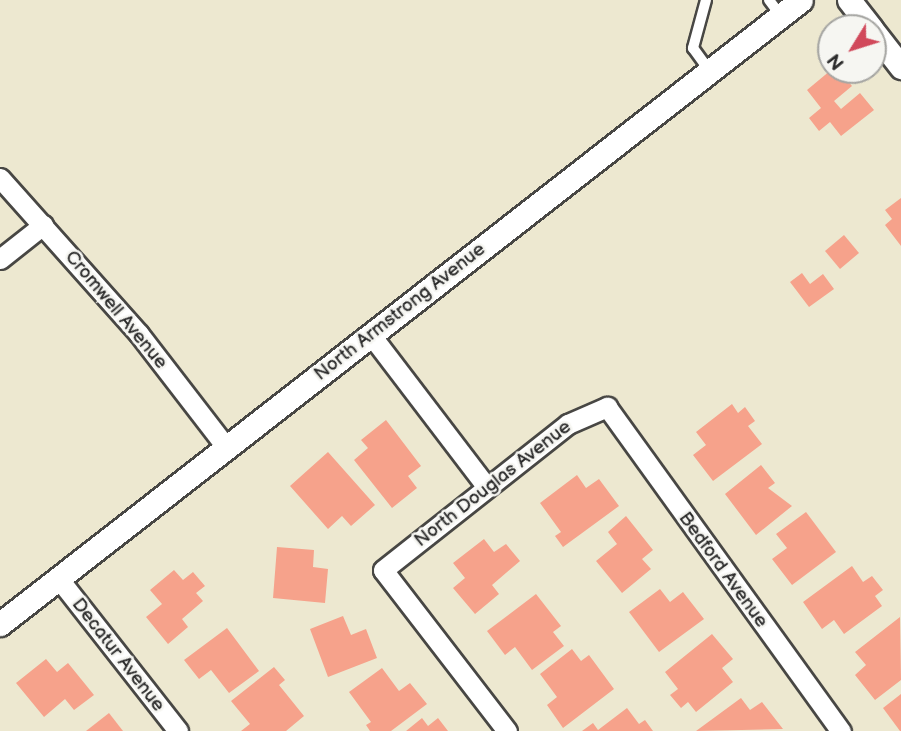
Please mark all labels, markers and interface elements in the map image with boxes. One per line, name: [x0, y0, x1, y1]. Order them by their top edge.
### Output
north arrow: [817, 14, 887, 84]
text: N: [823, 48, 850, 74]
street label: North Armstrong Avenue: [310, 238, 490, 386]
street label: Cromwell Avenue: [60, 246, 172, 374]
street label: North Douglas Avenue: [410, 416, 576, 552]
street label: Bedford Avenue: [673, 508, 773, 632]
street label: Decatur Avenue: [67, 594, 169, 716]

